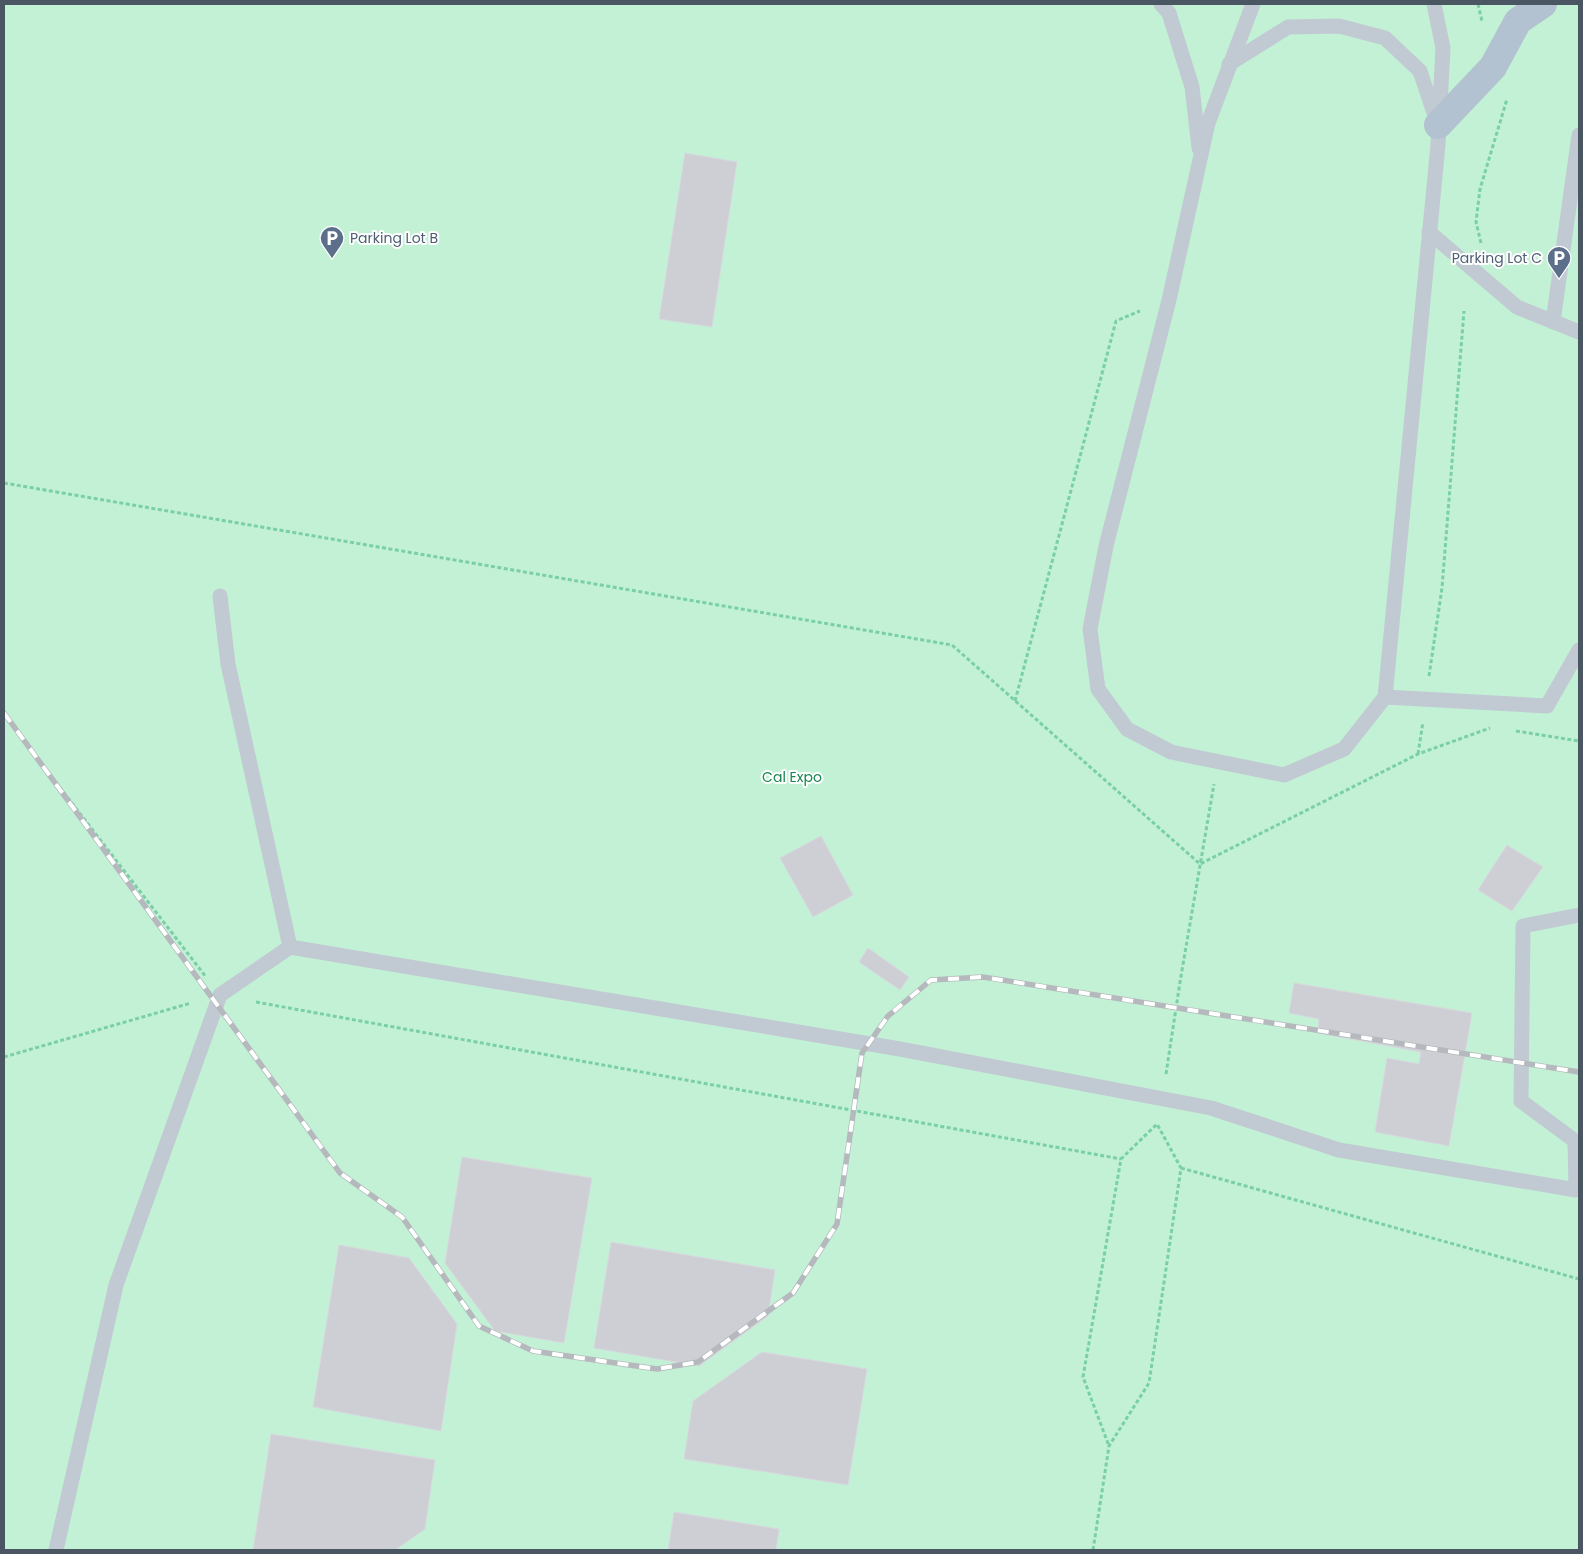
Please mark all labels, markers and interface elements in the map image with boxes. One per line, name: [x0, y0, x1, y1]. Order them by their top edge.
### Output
parking icon: Parking Lot B: [319, 225, 345, 259]
place label: Parking Lot B: [350, 228, 438, 248]
parking icon: Parking Lot C: [1546, 245, 1572, 279]
place label: Parking Lot C: [1452, 248, 1542, 268]
park label: Cal Expo: [762, 767, 822, 787]

